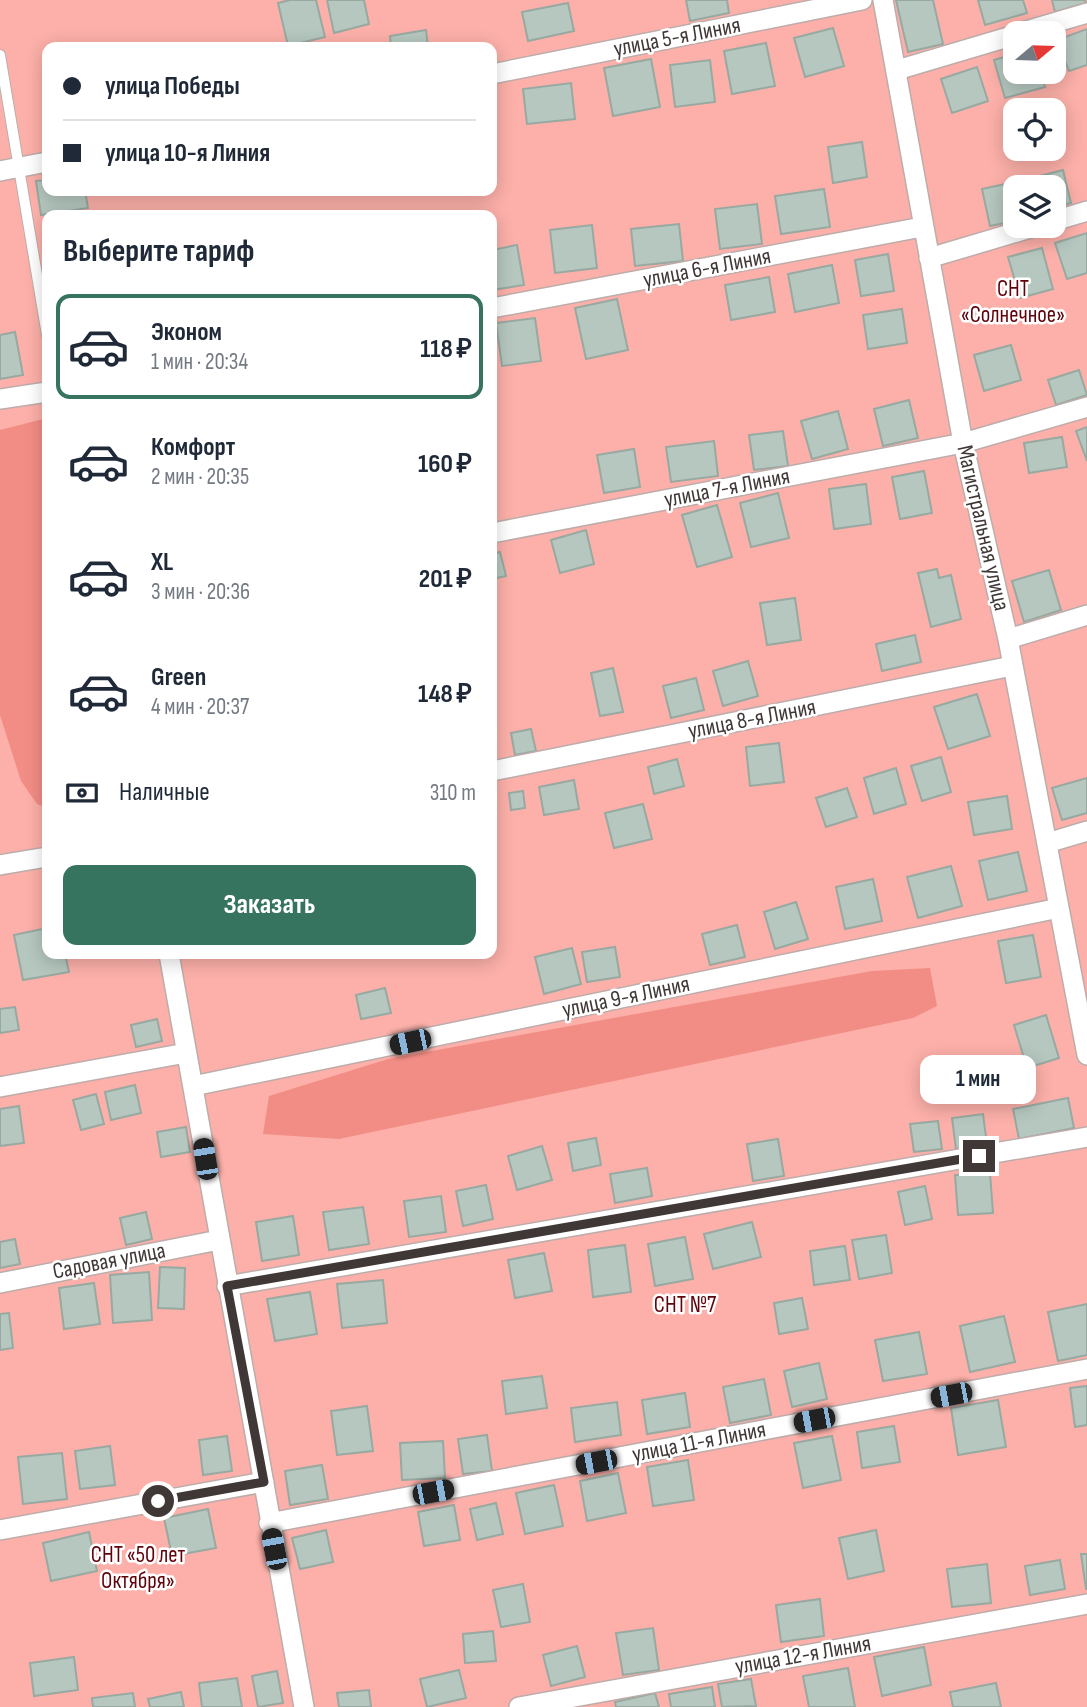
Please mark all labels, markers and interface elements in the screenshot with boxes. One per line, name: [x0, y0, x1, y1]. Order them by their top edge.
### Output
street label: улица 5-я Линия: [611, 11, 743, 63]
north arrow: [1003, 21, 1066, 84]
map controls: [1003, 21, 1066, 238]
text: улица Победы: [105, 71, 240, 102]
button: locate: [1003, 98, 1066, 161]
text: улица 10-я Линия: [105, 138, 270, 169]
button: layers: [1003, 175, 1066, 238]
text: Выберите тариф: [63, 232, 254, 271]
street label: улица 6-я Линия: [641, 242, 773, 294]
park label: СНТ «Солнечное»: [961, 275, 1065, 329]
icon: car: [67, 315, 130, 378]
text: Эконом: [151, 317, 222, 348]
text: 118 ₽: [420, 334, 472, 365]
text: 1 мин · 20:34: [151, 348, 248, 376]
icon: car: [67, 430, 130, 493]
text: Комфорт: [151, 432, 235, 463]
street label: Магистральная улица: [950, 443, 1016, 613]
text: 160 ₽: [418, 449, 472, 480]
street label: улица 7-я Линия: [662, 462, 792, 514]
text: 2 мин · 20:35: [151, 463, 249, 491]
icon: car: [67, 545, 130, 608]
text: XL: [151, 547, 173, 578]
text: 201 ₽: [419, 564, 472, 595]
text: 3 мин · 20:36: [151, 578, 250, 606]
icon: car: [67, 660, 130, 723]
text: Green: [151, 662, 206, 693]
text: 148 ₽: [418, 679, 472, 710]
text: 4 мин · 20:37: [151, 693, 249, 721]
street label: улица 8-я Линия: [686, 693, 818, 745]
icon: cash: [63, 774, 101, 812]
text: Наличные: [119, 777, 210, 808]
text: 310 m: [430, 779, 476, 807]
button: Заказать: [63, 865, 476, 945]
street label: улица 9-я Линия: [560, 970, 692, 1024]
car: [388, 1027, 433, 1057]
callout: 1 мин: [921, 1054, 1037, 1104]
text: 1 мин: [956, 1065, 1000, 1093]
car: [192, 1137, 219, 1181]
route end: [963, 1140, 995, 1172]
street label: Садовая улица: [50, 1236, 168, 1286]
park label: СНТ №7: [654, 1291, 716, 1319]
car: [929, 1381, 974, 1409]
car: [792, 1406, 837, 1434]
street label: улица 11-я Линия: [630, 1415, 768, 1469]
car: [574, 1448, 619, 1476]
car: [411, 1478, 456, 1506]
route start: [142, 1485, 174, 1517]
car: [260, 1526, 289, 1572]
park label: СНТ «50 лет Октября»: [91, 1541, 185, 1595]
street label: улица 12-я Линия: [733, 1629, 873, 1681]

